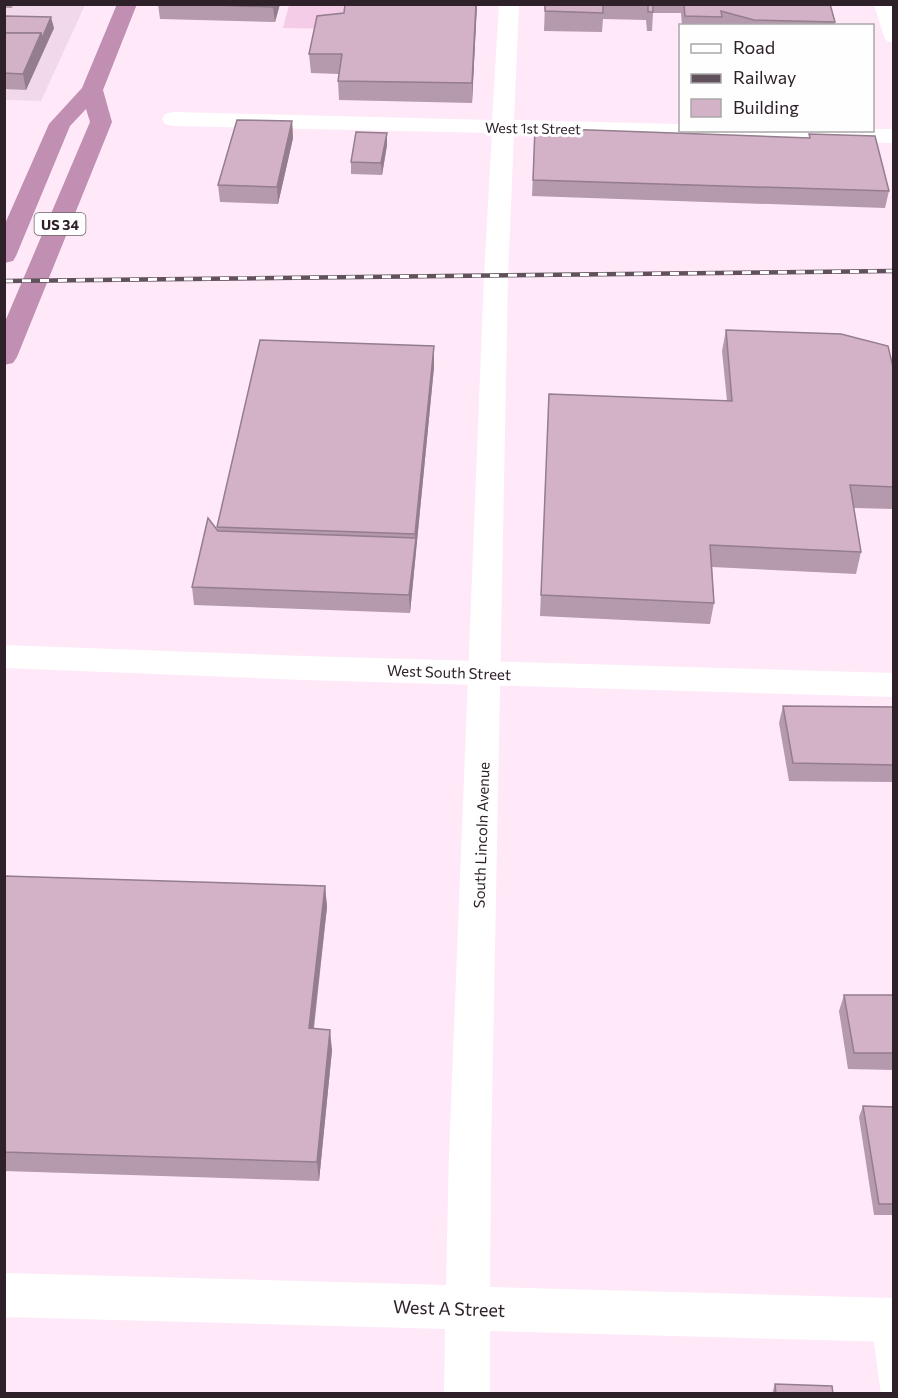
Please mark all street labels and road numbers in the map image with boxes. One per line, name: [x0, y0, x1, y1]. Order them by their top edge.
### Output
street label: West 1st Street: [485, 119, 581, 137]
road number: US 34: [34, 213, 86, 235]
street label: West South Street: [387, 661, 511, 683]
street label: South Lincoln Avenue: [469, 761, 493, 908]
street label: West A Street: [392, 1295, 506, 1321]

